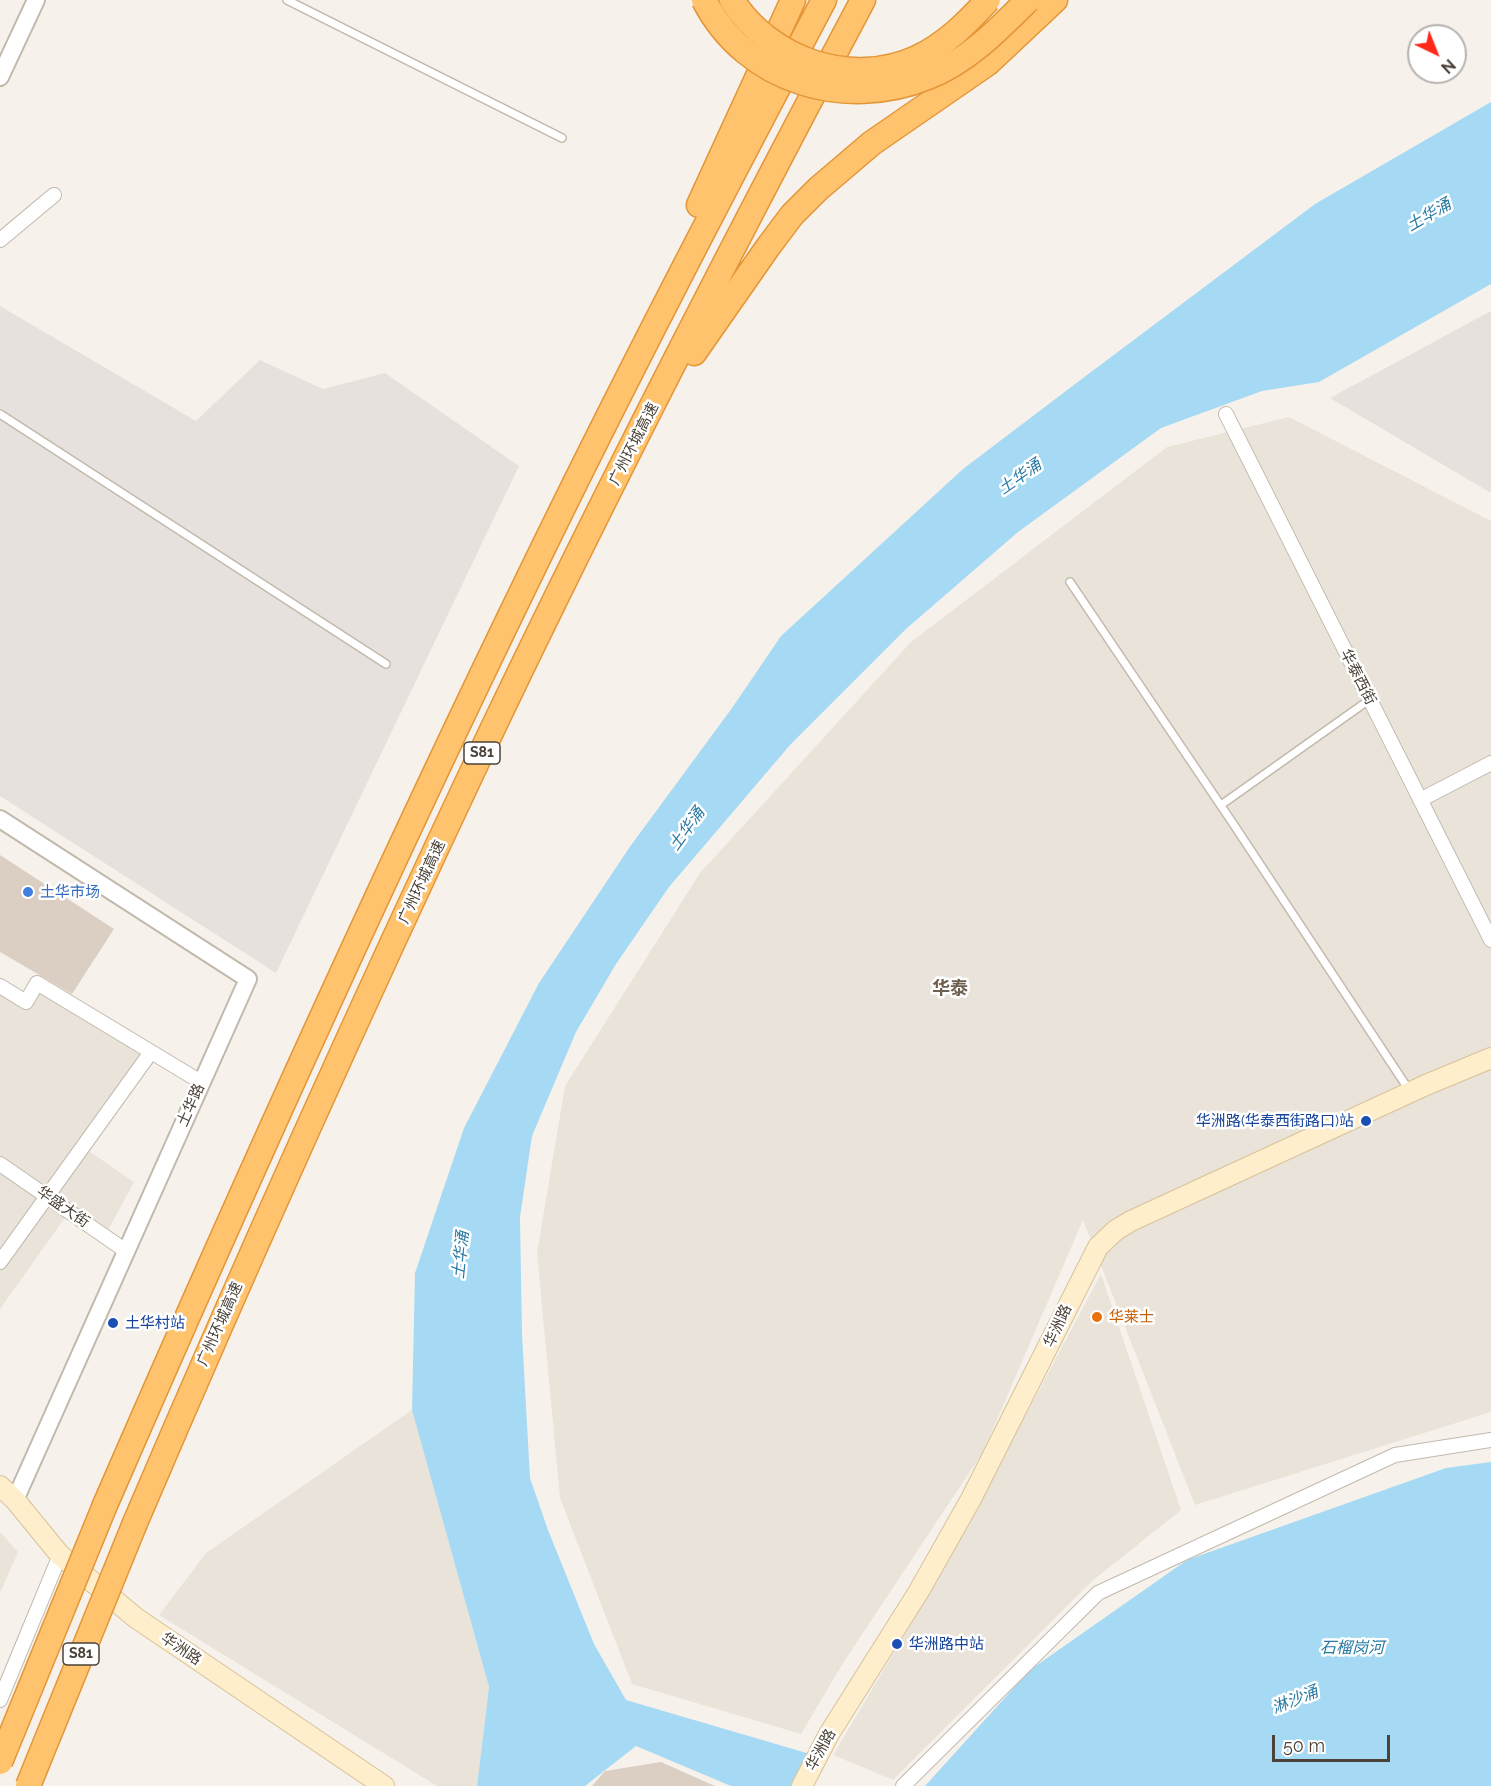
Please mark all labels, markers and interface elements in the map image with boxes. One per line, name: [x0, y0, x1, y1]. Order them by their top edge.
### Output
north arrow: [1407, 24, 1467, 84]
text: N: [1437, 55, 1459, 77]
water label: 土华涌: [1403, 195, 1455, 235]
street label: 广州环城高速: [606, 400, 662, 488]
water label: 土华涌: [995, 455, 1045, 499]
street label: 华泰西街: [1336, 646, 1380, 708]
road number: S81: [464, 742, 500, 764]
water label: 土华涌: [665, 804, 709, 854]
street label: 广州环城高速: [395, 837, 449, 927]
place label: 土华市场: [40, 883, 100, 901]
marker: 土华市场: [21, 885, 35, 899]
district label: 华泰: [932, 978, 968, 1000]
street label: 土华路: [174, 1081, 208, 1129]
place label: 华洲路(华泰西街路口)站: [1196, 1112, 1354, 1130]
marker: 华洲路(华泰西街路口)站: [1359, 1114, 1373, 1128]
street label: 华盛大街: [33, 1182, 93, 1232]
water label: 土华涌: [449, 1230, 473, 1280]
street label: 广州环城高速: [193, 1279, 247, 1369]
street label: 华洲路: [1040, 1302, 1076, 1350]
place label: 华莱士: [1109, 1308, 1154, 1326]
marker: 华莱士: [1090, 1310, 1104, 1324]
place label: 土华村站: [125, 1314, 185, 1332]
marker: 土华村站: [106, 1316, 120, 1330]
street label: 华洲路: [157, 1629, 205, 1669]
place label: 华洲路中站: [909, 1635, 984, 1653]
marker: 华洲路中站: [890, 1637, 904, 1651]
water label: 石榴岗河: [1320, 1638, 1384, 1658]
road number: S81: [63, 1643, 99, 1665]
water label: 淋沙涌: [1269, 1682, 1321, 1718]
scale bar: [1275, 1723, 1394, 1761]
street label: 华洲路: [802, 1726, 840, 1774]
text: 50 m: [1283, 1735, 1325, 1756]

